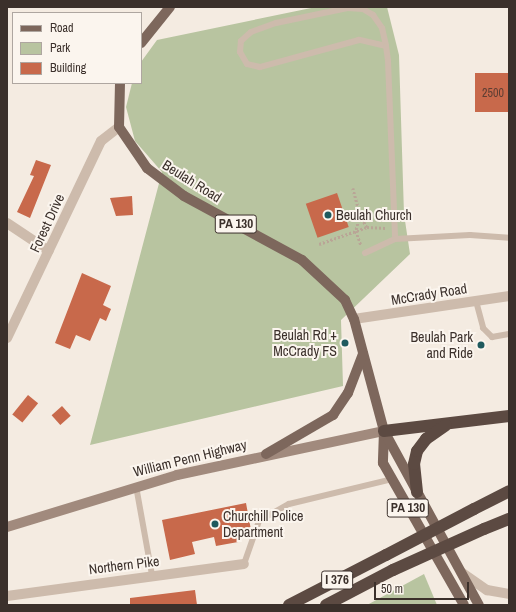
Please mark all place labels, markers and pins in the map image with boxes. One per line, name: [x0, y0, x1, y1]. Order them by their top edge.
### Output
place label: Beulah Church: [336, 207, 412, 223]
marker: Beulah Church: [323, 210, 333, 220]
place label: Beulah Rd + McCrady FS: [273, 327, 337, 360]
place label: Beulah Park and Ride: [410, 329, 473, 362]
marker: Beulah Rd + McCrady FS: [340, 338, 350, 348]
marker: Beulah Park and Ride: [476, 340, 486, 350]
place label: Churchill Police Department: [223, 508, 303, 540]
marker: Churchill Police Department: [210, 519, 220, 529]

